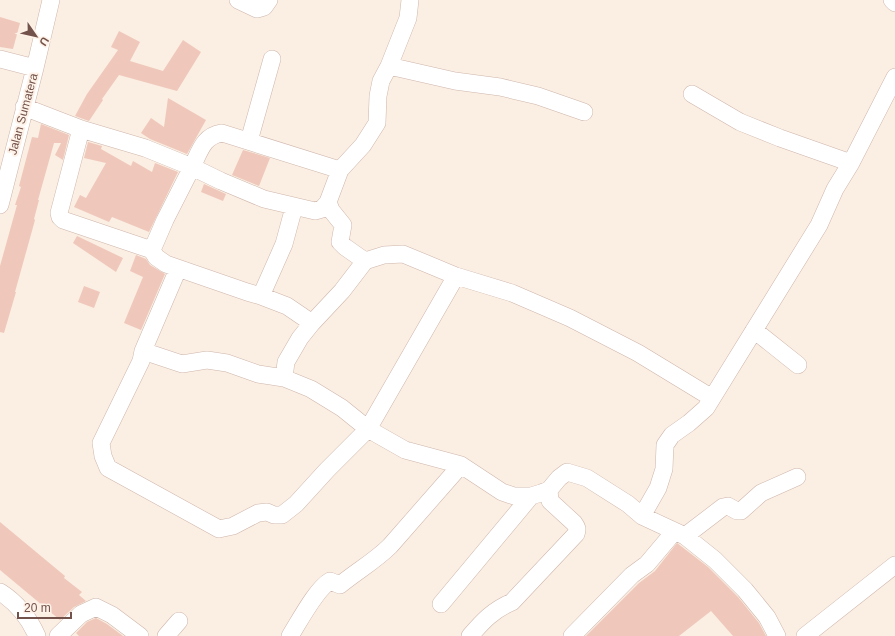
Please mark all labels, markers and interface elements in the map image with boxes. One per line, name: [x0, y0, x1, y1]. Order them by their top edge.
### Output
north arrow: [16, 16, 56, 56]
text: U: [37, 35, 51, 48]
street label: Jalan Sumatera: [5, 71, 41, 156]
scale bar: [18, 594, 71, 620]
text: 20 m: [24, 601, 51, 615]

